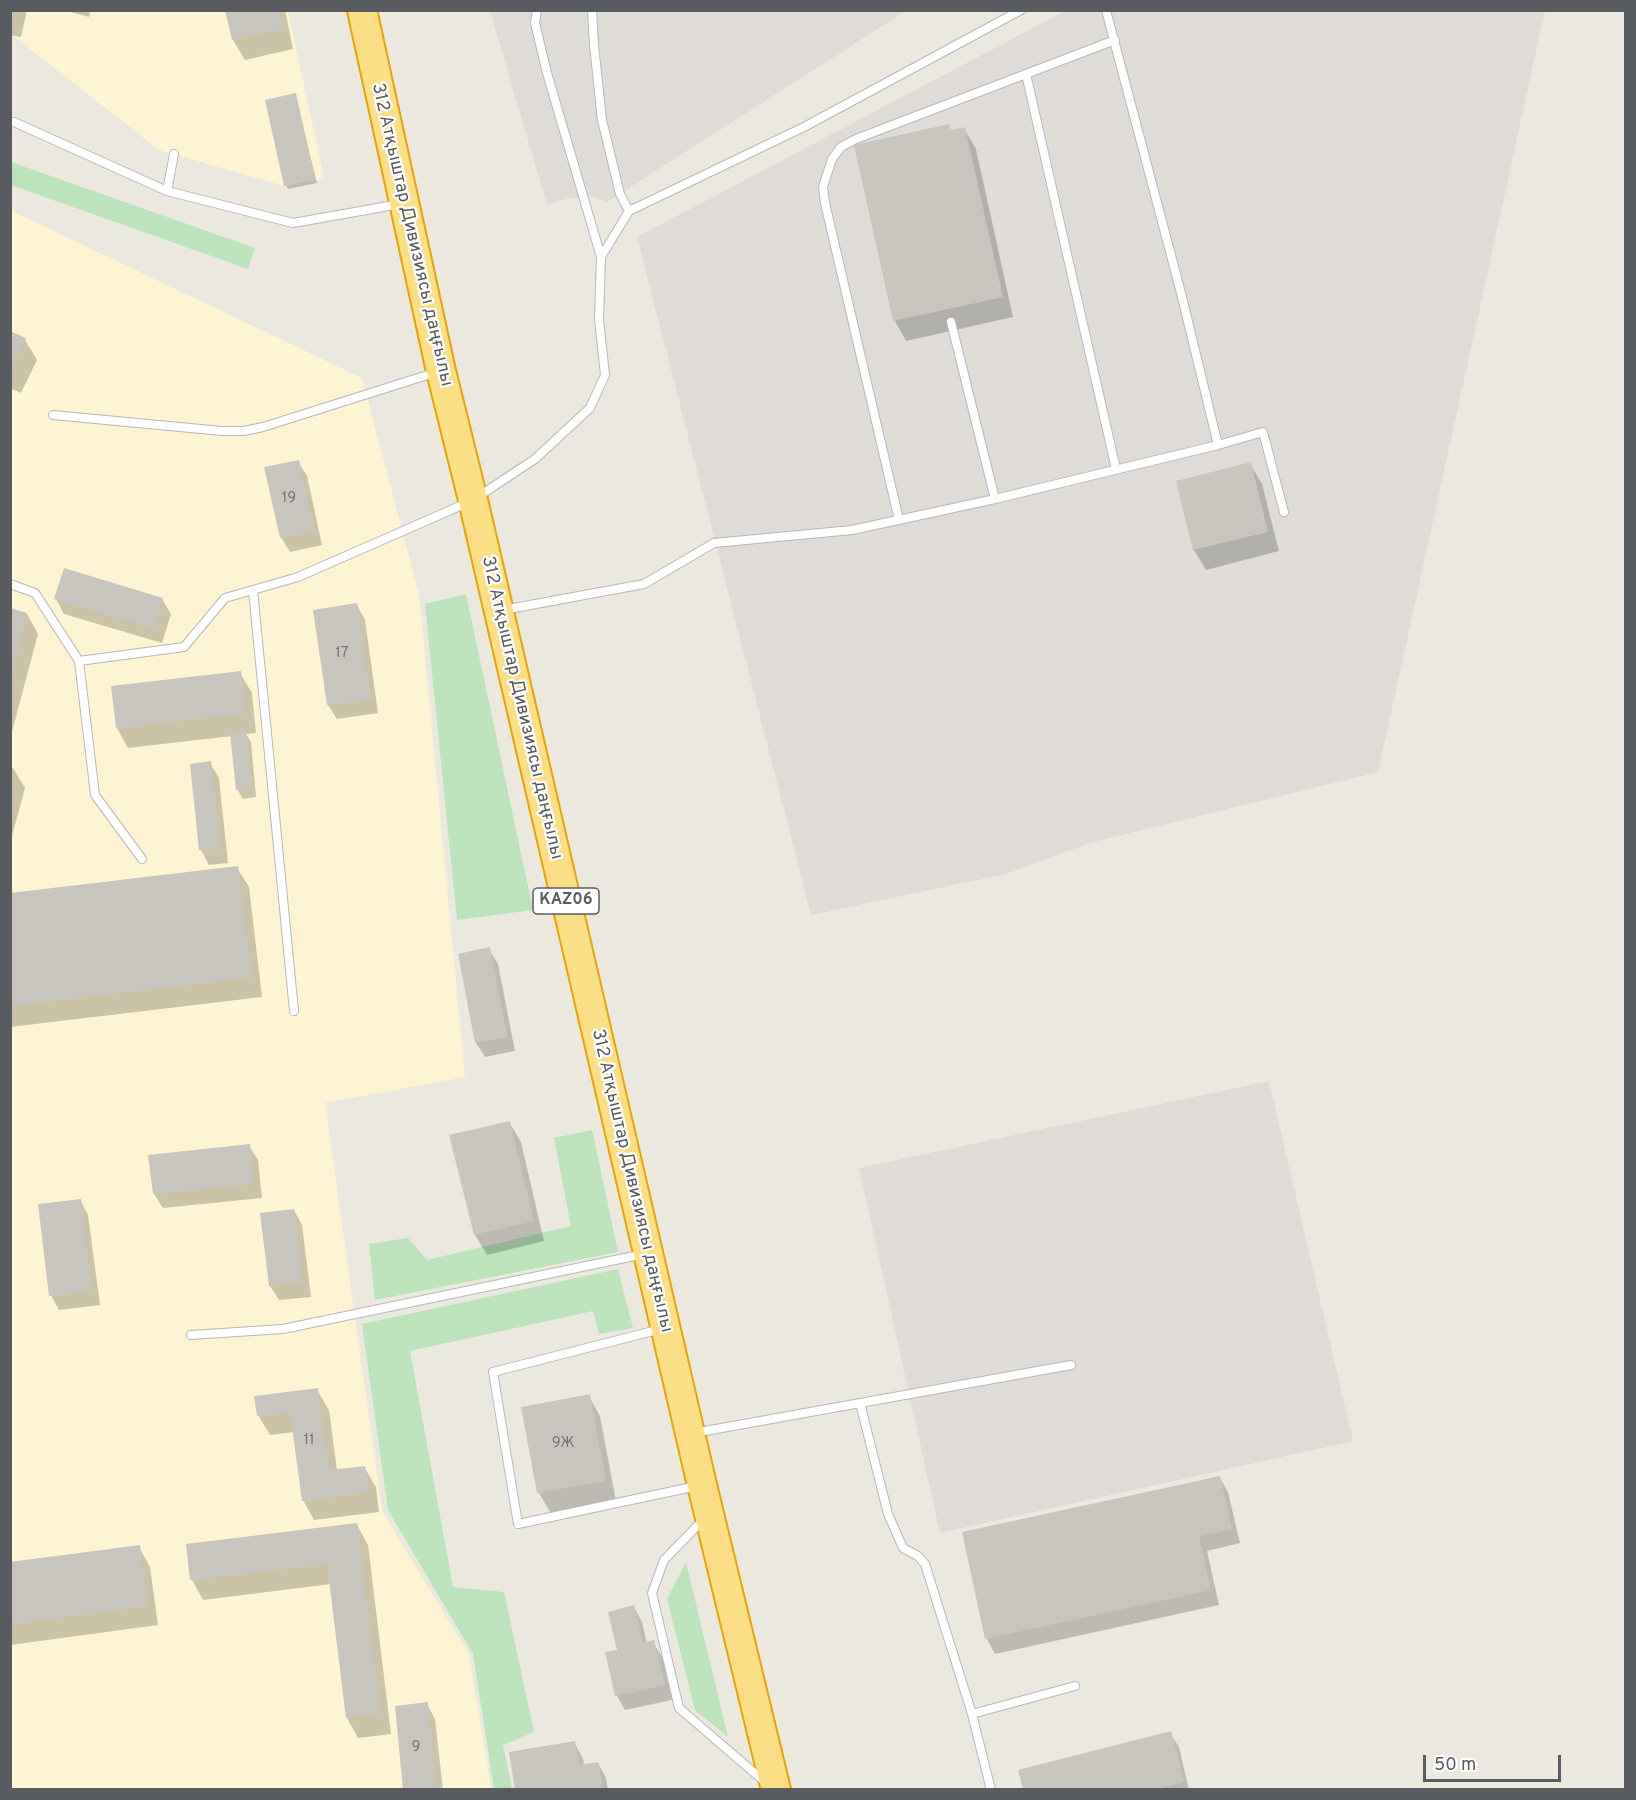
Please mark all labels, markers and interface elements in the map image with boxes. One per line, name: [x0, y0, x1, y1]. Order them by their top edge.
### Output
street label: 312 Атқыштар Дивизиясы даңғылы: [366, 81, 456, 389]
house number: 19: [282, 490, 296, 508]
street label: 312 Атқыштар Дивизиясы даңғылы: [476, 554, 566, 862]
house number: 17: [335, 645, 349, 663]
road number: KАZ06: [533, 888, 599, 914]
street label: 312 Атқыштар Дивизиясы даңғылы: [586, 1027, 676, 1335]
house number: 11: [303, 1432, 315, 1450]
house number: 9Ж: [552, 1435, 574, 1453]
house number: 9: [412, 1739, 420, 1757]
scale bar: [1426, 1743, 1564, 1781]
text: 50 m: [1434, 1754, 1476, 1777]

